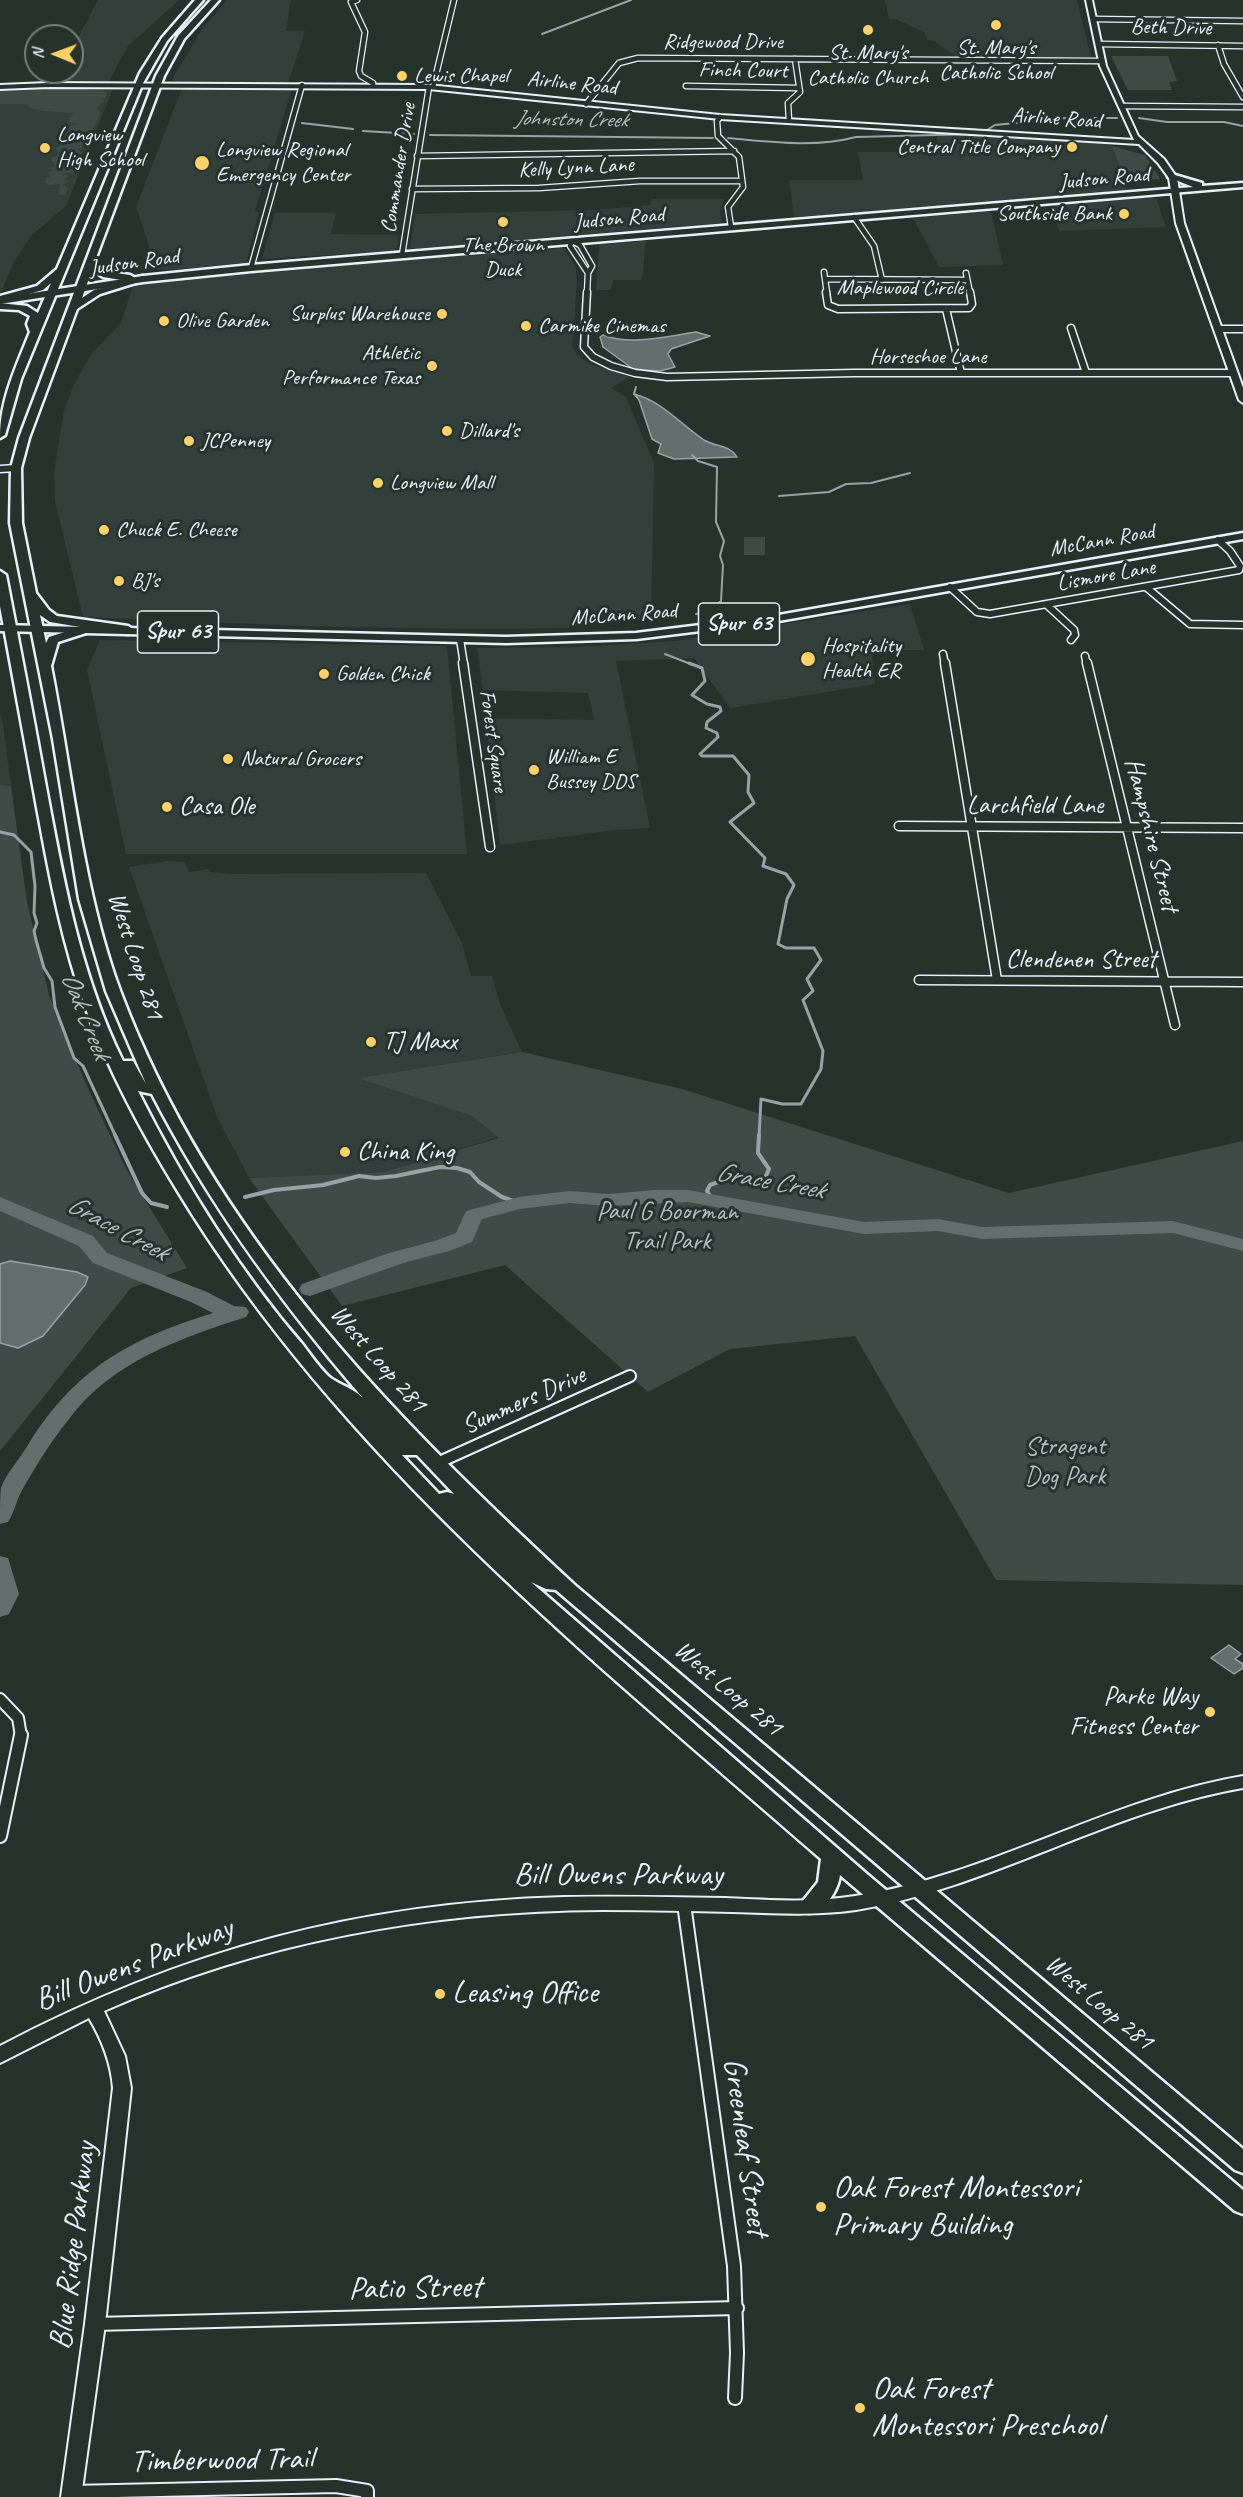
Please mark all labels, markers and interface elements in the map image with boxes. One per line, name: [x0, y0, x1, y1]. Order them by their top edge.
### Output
street label: Beth Drive: [1130, 14, 1212, 42]
marker: St. Mary's Catholic School: [989, 18, 1003, 32]
marker: St. Mary's Catholic Church: [861, 23, 875, 37]
north arrow: [24, 24, 84, 84]
street label: Ridgewood Drive: [663, 29, 783, 55]
place label: St. Mary's Catholic School: [939, 35, 1053, 86]
place label: St. Mary's Catholic Church: [807, 40, 929, 92]
text: N: [28, 49, 48, 59]
street label: Finch Court: [698, 57, 788, 85]
place label: Lewis Chapel: [414, 63, 508, 89]
street label: Airline Road: [526, 66, 618, 102]
marker: Lewis Chapel: [395, 69, 409, 83]
street label: Commander Drive: [376, 101, 422, 235]
street label: Airline Road: [1010, 103, 1102, 135]
water label: Johnston Creek: [514, 106, 628, 134]
place label: Longview High School: [57, 122, 144, 174]
place label: Central Title Company: [897, 134, 1060, 160]
place label: Longview Regional Emergency Center: [216, 137, 350, 188]
marker: Central Title Company: [1065, 140, 1079, 154]
marker: Longview High School: [38, 141, 52, 155]
street label: Kelly Lynn Lane: [518, 152, 634, 184]
marker: Longview Regional Emergency Center: [193, 154, 211, 172]
street label: Judson Road: [1058, 162, 1150, 196]
place label: Southside Bank: [997, 201, 1112, 227]
street label: Judson Road: [573, 202, 665, 236]
marker: Southside Bank: [1117, 207, 1131, 221]
marker: The Brown Duck: [496, 215, 510, 229]
place label: The Brown Duck: [462, 232, 544, 284]
street label: Judson Road: [87, 244, 181, 282]
street label: Maplewood Circle: [837, 275, 963, 301]
place label: Surplus Warehouse: [290, 301, 430, 327]
marker: Surplus Warehouse: [435, 307, 449, 321]
place label: Olive Garden: [176, 308, 269, 334]
place label: Carmike Cinemas: [538, 313, 666, 339]
marker: Olive Garden: [157, 314, 171, 328]
marker: Carmike Cinemas: [519, 319, 533, 333]
place label: Athletic Performance Texas: [282, 340, 420, 392]
street label: Horseshoe Lane: [870, 344, 986, 370]
marker: Athletic Performance Texas: [425, 359, 439, 373]
place label: Dillard's: [459, 418, 519, 444]
marker: Dillard's: [440, 424, 454, 438]
place label: JCPenney: [201, 428, 270, 454]
marker: JCPenney: [182, 434, 196, 448]
place label: Longview Mall: [390, 470, 493, 496]
marker: Longview Mall: [371, 476, 385, 490]
place label: Chuck E. Cheese: [116, 517, 237, 543]
street label: McCann Road: [1048, 519, 1156, 563]
marker: Chuck E. Cheese: [97, 523, 111, 537]
street label: Lismore Lane: [1055, 554, 1157, 598]
place label: BJ's: [131, 568, 159, 594]
marker: BJ's: [112, 574, 126, 588]
street label: McCann Road: [570, 598, 678, 632]
road number: Spur 63: [698, 603, 780, 645]
road number: Spur 63: [138, 611, 219, 653]
place label: Hospitality Health ER: [822, 633, 901, 684]
marker: Hospitality Health ER: [799, 650, 817, 668]
place label: Golden Chick: [336, 661, 430, 687]
marker: Golden Chick: [317, 667, 331, 681]
street label: Forest Square: [473, 688, 513, 794]
place label: William E Bussey DDS: [546, 744, 636, 796]
place label: Natural Grocers: [240, 746, 361, 772]
marker: Natural Grocers: [221, 752, 235, 766]
street label: Hampshire Street: [1117, 755, 1185, 915]
marker: William E Bussey DDS: [527, 763, 541, 777]
street label: Larchfield Lane: [967, 790, 1103, 822]
place label: Casa Ole: [179, 791, 254, 823]
marker: Casa Ole: [160, 800, 174, 814]
street label: West Loop 281: [100, 888, 170, 1024]
street label: Clendenen Street: [1006, 944, 1156, 976]
water label: Oak Creek: [53, 968, 117, 1064]
place label: TJ Maxx: [383, 1026, 457, 1058]
marker: TJ Maxx: [364, 1035, 378, 1049]
place label: China King: [357, 1136, 454, 1168]
marker: China King: [338, 1145, 352, 1159]
water label: Grace Creek: [713, 1157, 827, 1207]
water label: Grace Creek: [61, 1189, 173, 1269]
park label: Paul G Boorman Trail Park: [596, 1196, 738, 1258]
street label: West Loop 281: [323, 1299, 433, 1419]
street label: Summers Drive: [457, 1360, 591, 1442]
park label: Stragent Dog Park: [1024, 1431, 1106, 1492]
street label: West Loop 281: [667, 1635, 789, 1743]
place label: Parke Way Fitness Center: [1069, 1681, 1198, 1742]
marker: Parke Way Fitness Center: [1203, 1705, 1217, 1719]
street label: Bill Owens Parkway: [514, 1857, 722, 1895]
street label: Bill Owens Parkway: [30, 1910, 238, 2020]
street label: West Loop 281: [1038, 1949, 1160, 2057]
place label: Leasing Office: [452, 1975, 598, 2013]
marker: Leasing Office: [433, 1987, 447, 2001]
street label: Greenleaf Street: [714, 2056, 776, 2238]
street label: Blue Ridge Parkway: [42, 2140, 106, 2352]
place label: Oak Forest Montessori Primary Building: [833, 2170, 1079, 2245]
marker: Oak Forest Montessori Primary Building: [814, 2200, 828, 2214]
street label: Patio Street: [348, 2269, 482, 2309]
place label: Oak Forest Montessori Preschool: [872, 2371, 1103, 2446]
marker: Oak Forest Montessori Preschool: [853, 2401, 867, 2415]
street label: Timberwood Trail: [130, 2440, 314, 2482]

